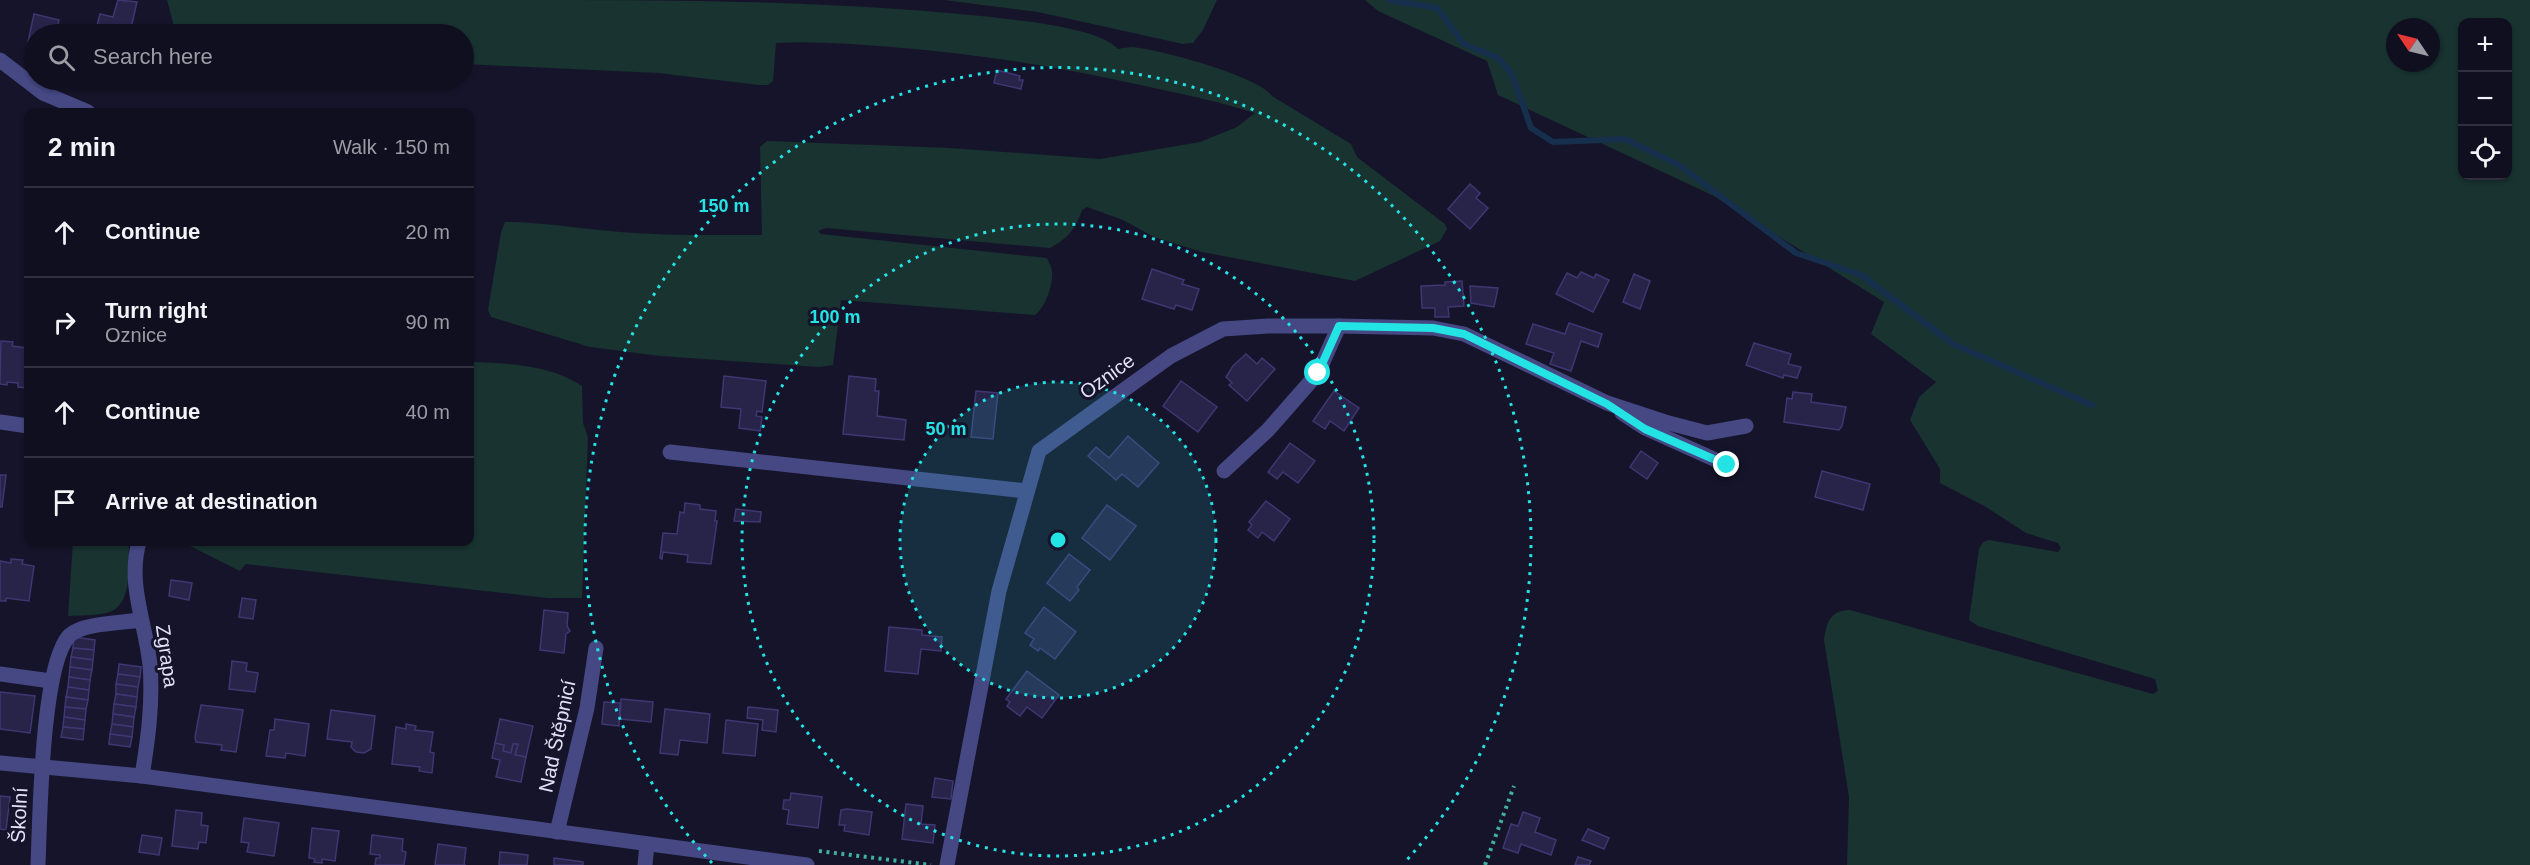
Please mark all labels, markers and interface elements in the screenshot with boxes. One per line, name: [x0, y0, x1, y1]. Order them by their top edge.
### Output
north arrow: [2386, 18, 2440, 72]
map controls: [2458, 18, 2512, 180]
button: +: [2458, 18, 2512, 72]
search box: [24, 24, 474, 90]
icon: search: [45, 41, 78, 74]
text: Search here: [93, 44, 213, 69]
button: −: [2458, 72, 2512, 126]
button: locate: [2458, 126, 2512, 180]
text: 2 min: [48, 132, 116, 162]
text: Walk · 150 m: [333, 136, 450, 158]
text: 150 m: [698, 196, 750, 216]
icon: ahead: [48, 216, 81, 249]
text: Continue: [105, 219, 200, 244]
text: 20 m: [406, 221, 450, 243]
text: Turn right: [105, 298, 207, 323]
icon: right: [48, 306, 81, 339]
text: 100 m: [809, 307, 861, 327]
text: 90 m: [406, 311, 450, 333]
text: Oznice: [105, 324, 167, 346]
street label: Oznice: [1075, 349, 1139, 403]
route start: [1304, 359, 1330, 385]
icon: ahead: [48, 396, 81, 429]
text: Continue: [105, 399, 200, 424]
text: 40 m: [406, 401, 450, 423]
text: 50 m: [925, 419, 967, 439]
route end: [1713, 451, 1739, 477]
icon: arrive: [48, 486, 81, 519]
text: Arrive at destination: [105, 489, 318, 514]
centre of rings: [1048, 530, 1068, 550]
street label: Zgrapa: [152, 623, 182, 690]
street label: Nad Štěpnicí: [534, 677, 580, 794]
street label: Školní: [7, 786, 31, 843]

